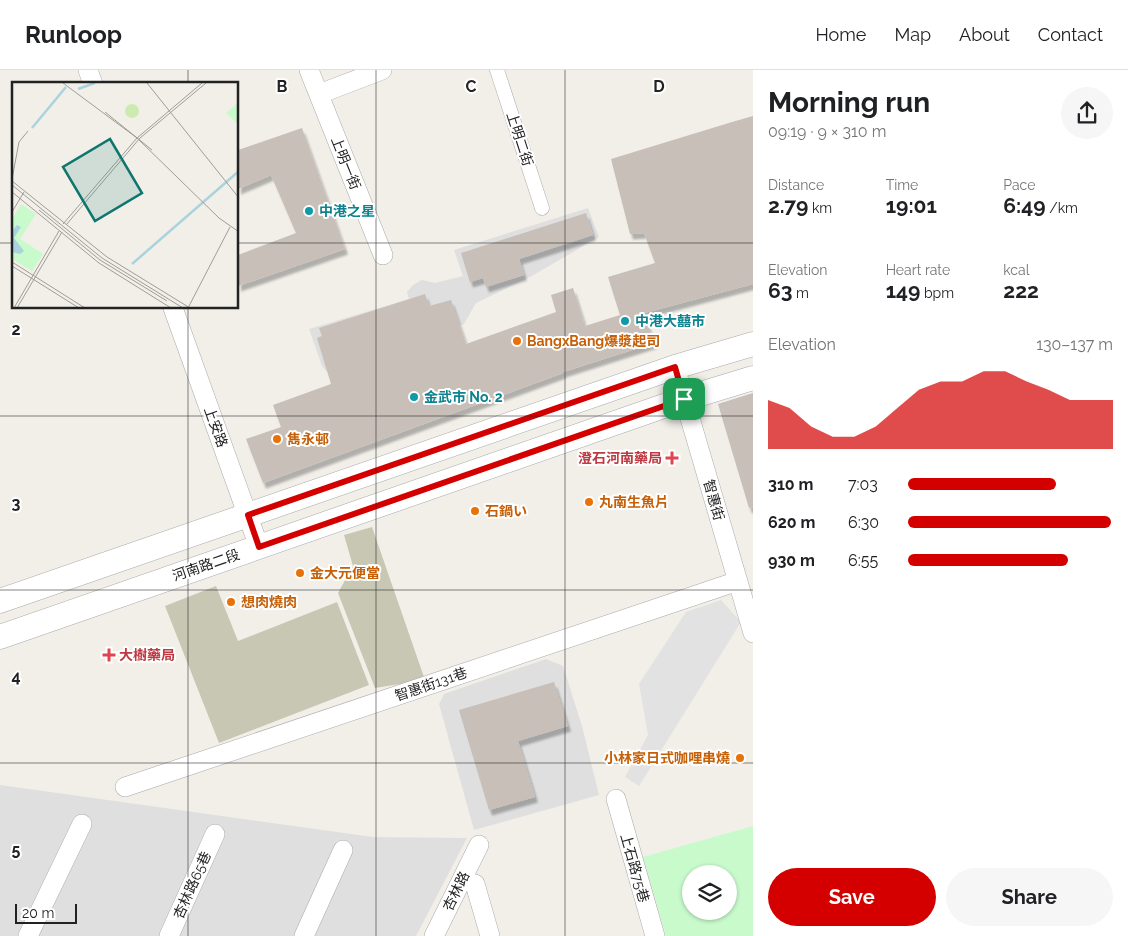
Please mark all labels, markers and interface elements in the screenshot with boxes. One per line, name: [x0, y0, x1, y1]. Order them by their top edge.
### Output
text: Runloop: [25, 20, 122, 49]
text: Home: [815, 24, 866, 45]
text: Map: [894, 24, 931, 45]
text: About: [959, 24, 1010, 45]
text: Contact: [1038, 24, 1103, 45]
text: B: [277, 77, 288, 96]
text: C: [466, 77, 477, 96]
text: D: [653, 77, 665, 96]
inset map: [12, 82, 239, 309]
text: Morning run: [768, 86, 930, 119]
button: share: [1061, 87, 1113, 139]
street label: 上明二街: [504, 110, 536, 168]
text: 09:19 · 9 × 310 m: [768, 122, 886, 141]
street label: 上明一街: [328, 134, 364, 192]
text: Distance: [768, 177, 824, 193]
text: Time: [886, 177, 918, 193]
text: Pace: [1003, 177, 1035, 193]
text: 2.79: [768, 193, 808, 218]
text: 19:01: [886, 193, 937, 218]
text: 6:49: [1003, 193, 1046, 218]
text: km: [808, 200, 832, 216]
text: /km: [1046, 200, 1078, 216]
place label: 中港之星: [319, 203, 375, 219]
marker: 中港之星: [303, 205, 315, 217]
text: Elevation: [768, 262, 827, 278]
text: Heart rate: [886, 262, 950, 278]
text: kcal: [1003, 262, 1030, 278]
text: 63: [768, 278, 792, 303]
text: 149: [886, 278, 920, 303]
text: 222: [1003, 278, 1039, 303]
text: m: [792, 285, 809, 301]
text: bpm: [920, 285, 954, 301]
place label: 中港大囍市: [635, 313, 705, 329]
marker: 中港大囍市: [619, 315, 631, 327]
text: 2: [11, 320, 21, 339]
place label: BangxBang爆漿起司: [527, 333, 660, 349]
marker: BangxBang爆漿起司: [511, 335, 523, 347]
text: Elevation: [768, 335, 836, 354]
text: 130–137 m: [1036, 335, 1113, 354]
pin: [663, 378, 705, 420]
icon: arrive: [670, 385, 698, 413]
place label: 金武市 No. 2: [424, 389, 503, 405]
marker: 金武市 No. 2: [408, 391, 420, 403]
street label: 上安路: [201, 405, 231, 449]
place label: 雋永邨: [287, 431, 329, 447]
marker: 雋永邨: [271, 433, 283, 445]
place label: 澄石河南藥局: [578, 450, 662, 466]
marker: 澄石河南藥局: [666, 452, 678, 464]
text: 310 m: [768, 475, 813, 494]
text: 7:03: [848, 475, 878, 494]
street label: 智惠街: [701, 478, 727, 522]
text: 3: [12, 494, 21, 513]
place label: 丸南生魚片: [599, 494, 669, 510]
marker: 丸南生魚片: [583, 496, 595, 508]
place label: 石鍋い: [485, 503, 527, 519]
marker: 石鍋い: [469, 505, 481, 517]
text: 620 m: [768, 513, 815, 532]
text: 6:30: [848, 513, 879, 532]
street label: 河南路二段: [170, 546, 242, 584]
text: 930 m: [768, 551, 815, 570]
text: 6:55: [848, 551, 878, 570]
place label: 金大元便當: [310, 565, 380, 581]
marker: 金大元便當: [294, 567, 306, 579]
place label: 想肉燒肉: [241, 594, 297, 610]
marker: 想肉燒肉: [225, 596, 237, 608]
place label: 大樹藥局: [119, 647, 175, 663]
marker: 大樹藥局: [103, 649, 115, 661]
street label: 智惠街131巷: [393, 664, 469, 704]
text: 4: [11, 667, 21, 686]
place label: 小林家日式咖哩串燒: [604, 750, 730, 766]
marker: 小林家日式咖哩串燒: [734, 752, 746, 764]
street label: 上石路75巷: [618, 832, 652, 904]
text: 5: [12, 840, 21, 859]
street label: 杏林路65巷: [170, 849, 214, 921]
map controls: [682, 865, 737, 920]
button: layers: [682, 865, 737, 920]
button: Save: [768, 868, 936, 926]
button: Share: [946, 868, 1113, 926]
street label: 杏林路: [440, 869, 472, 913]
scale bar: [15, 901, 78, 924]
text: 20 m: [22, 905, 54, 921]

